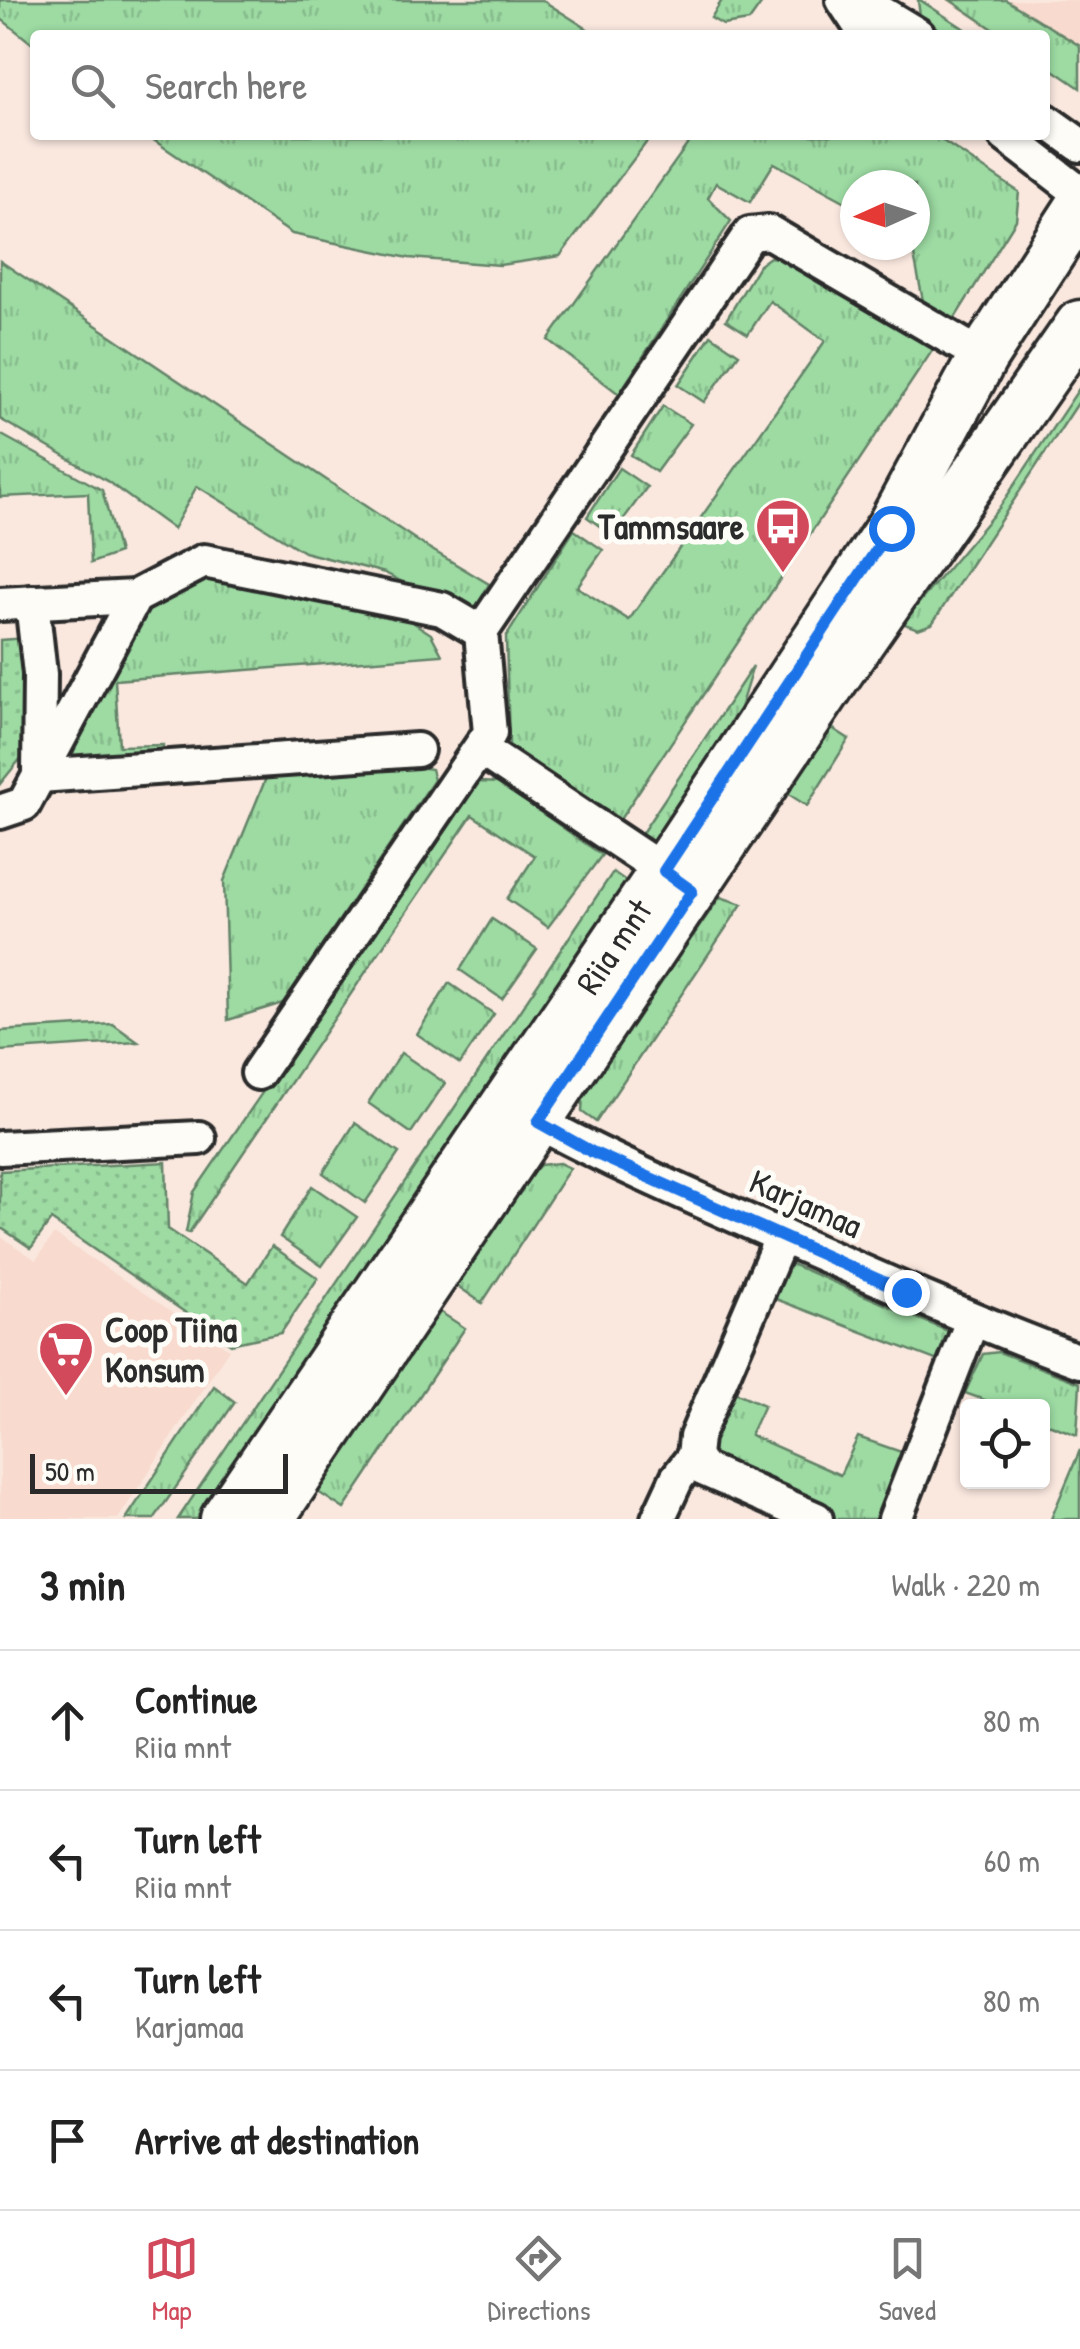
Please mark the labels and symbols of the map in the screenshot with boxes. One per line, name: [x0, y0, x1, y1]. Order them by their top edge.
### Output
north arrow: [840, 170, 930, 260]
bus stop icon: Tammsaare: [753, 496, 813, 575]
place label: Tammsaare: [597, 503, 744, 550]
route start: [869, 506, 915, 552]
street label: Riia mnt: [564, 889, 663, 1003]
street label: Karjamaa: [742, 1157, 870, 1249]
route end: [884, 1270, 930, 1316]
place label: Coop Tiina Konsum: [105, 1306, 237, 1393]
supermarket icon: Coop Tiina Konsum: [36, 1319, 96, 1398]
scale bar: [30, 1449, 288, 1494]

